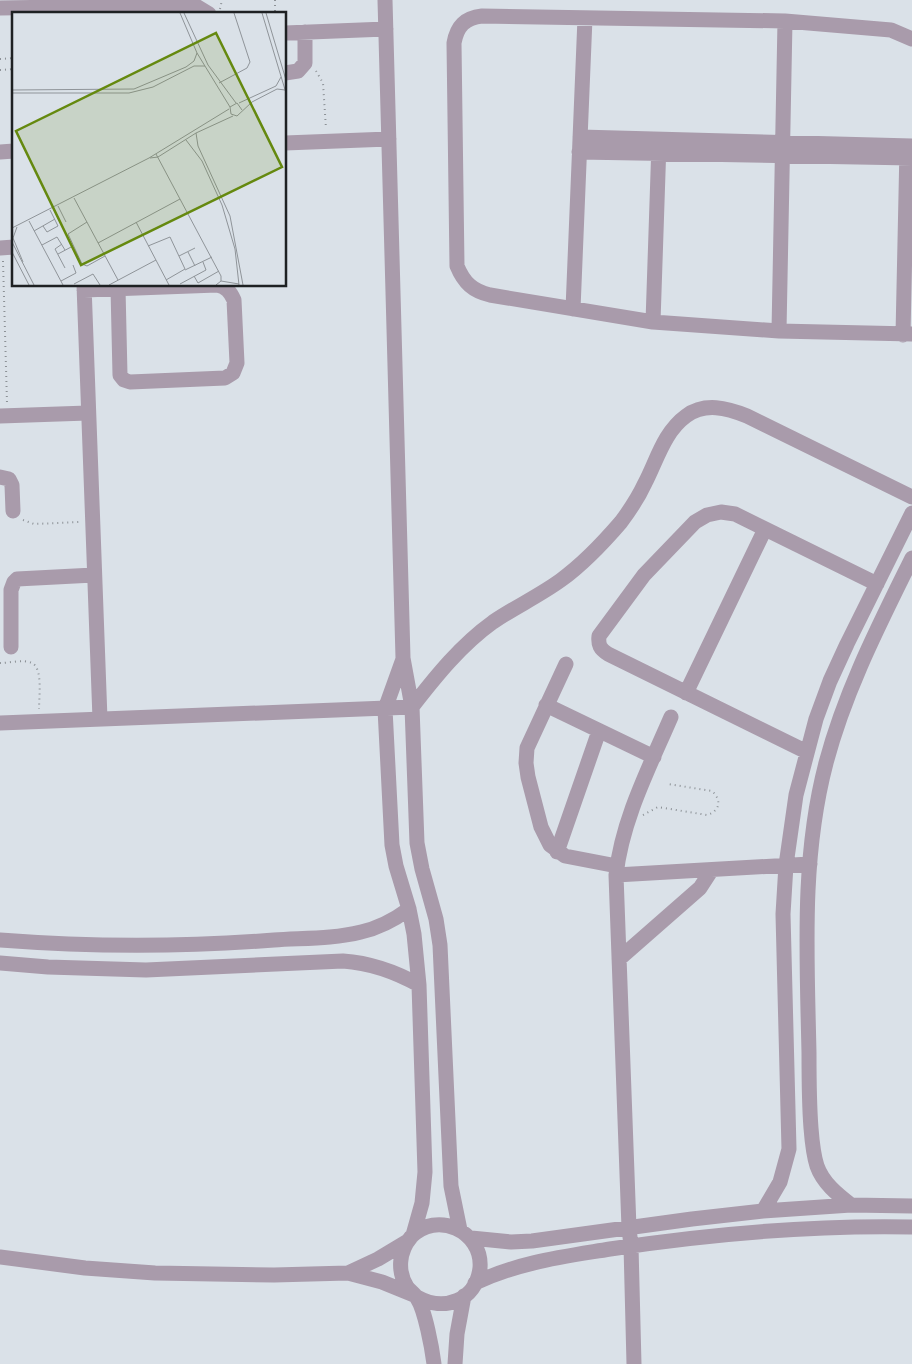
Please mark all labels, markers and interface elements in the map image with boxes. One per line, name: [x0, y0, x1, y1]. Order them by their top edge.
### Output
inset map: [12, 12, 286, 286]

